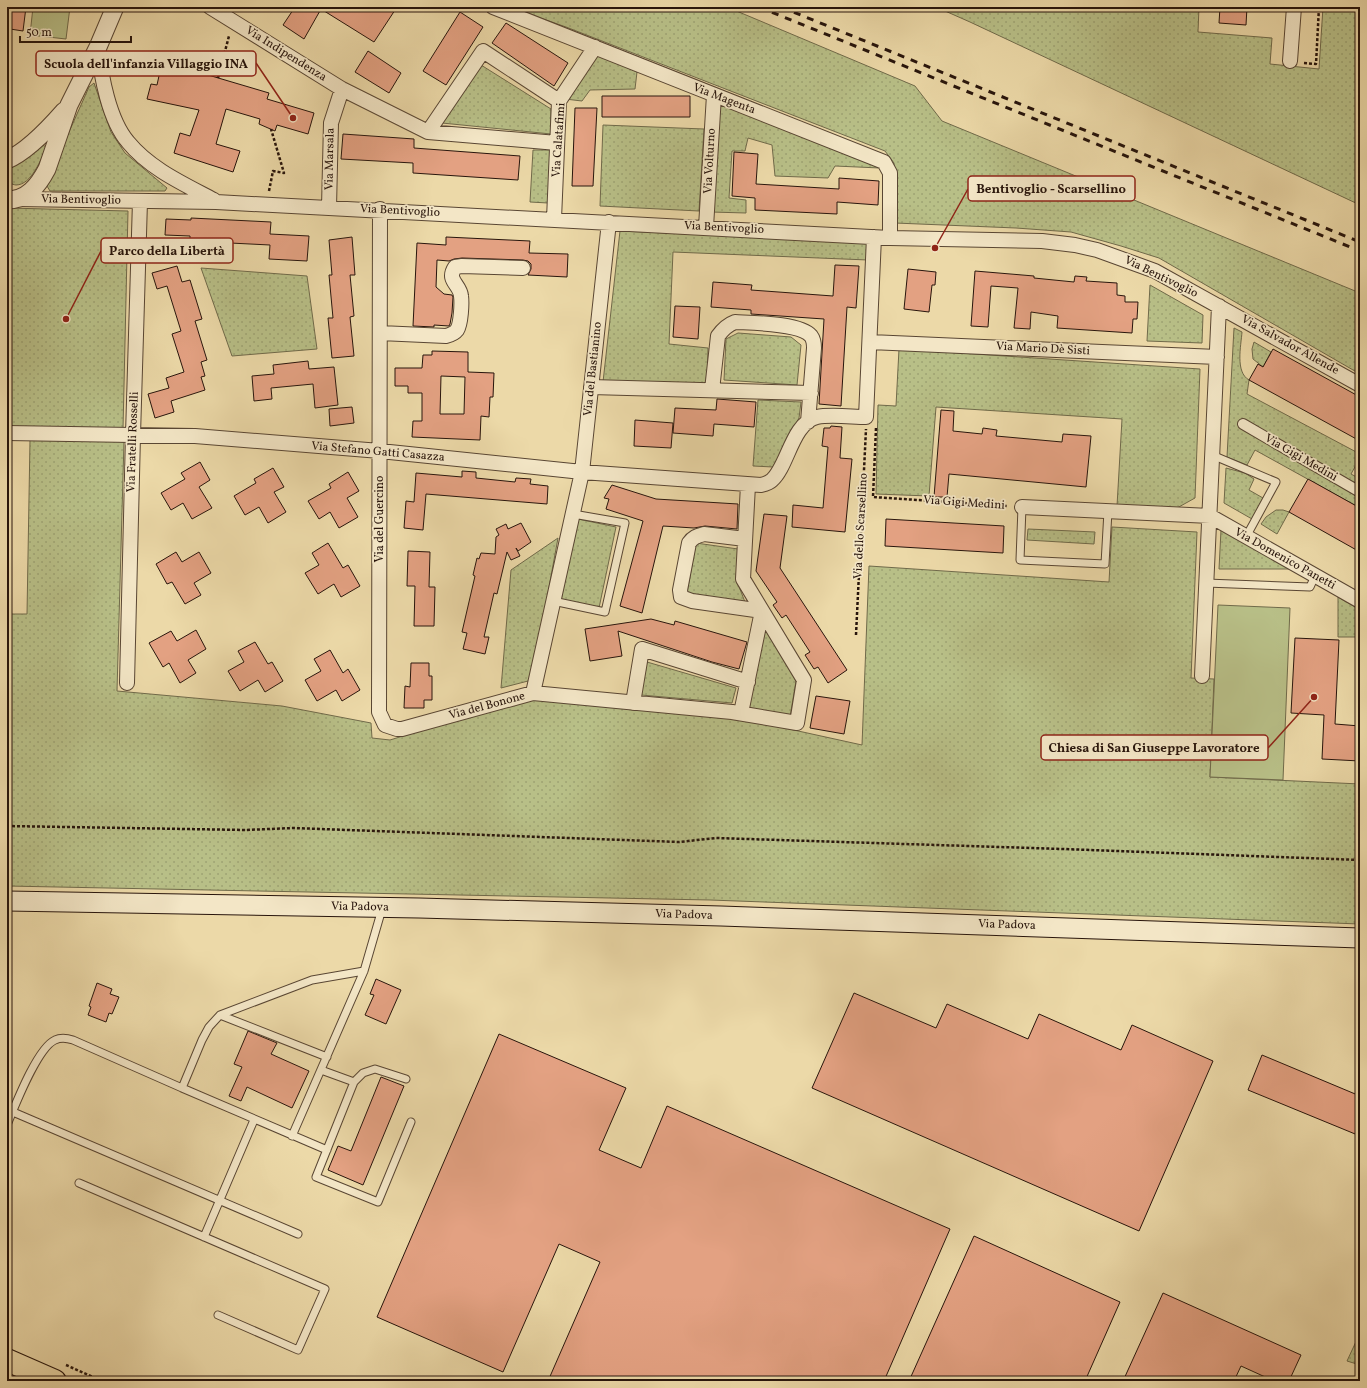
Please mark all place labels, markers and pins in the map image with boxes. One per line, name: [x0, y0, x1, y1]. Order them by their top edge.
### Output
callout: Scuola dell'infanzia Villaggio INA: [36, 51, 256, 76]
callout: Bentivoglio - Scarsellino: [968, 176, 1135, 201]
callout: Parco della Libertà: [101, 238, 233, 263]
callout: Chiesa di San Giuseppe Lavoratore: [1041, 735, 1268, 760]

